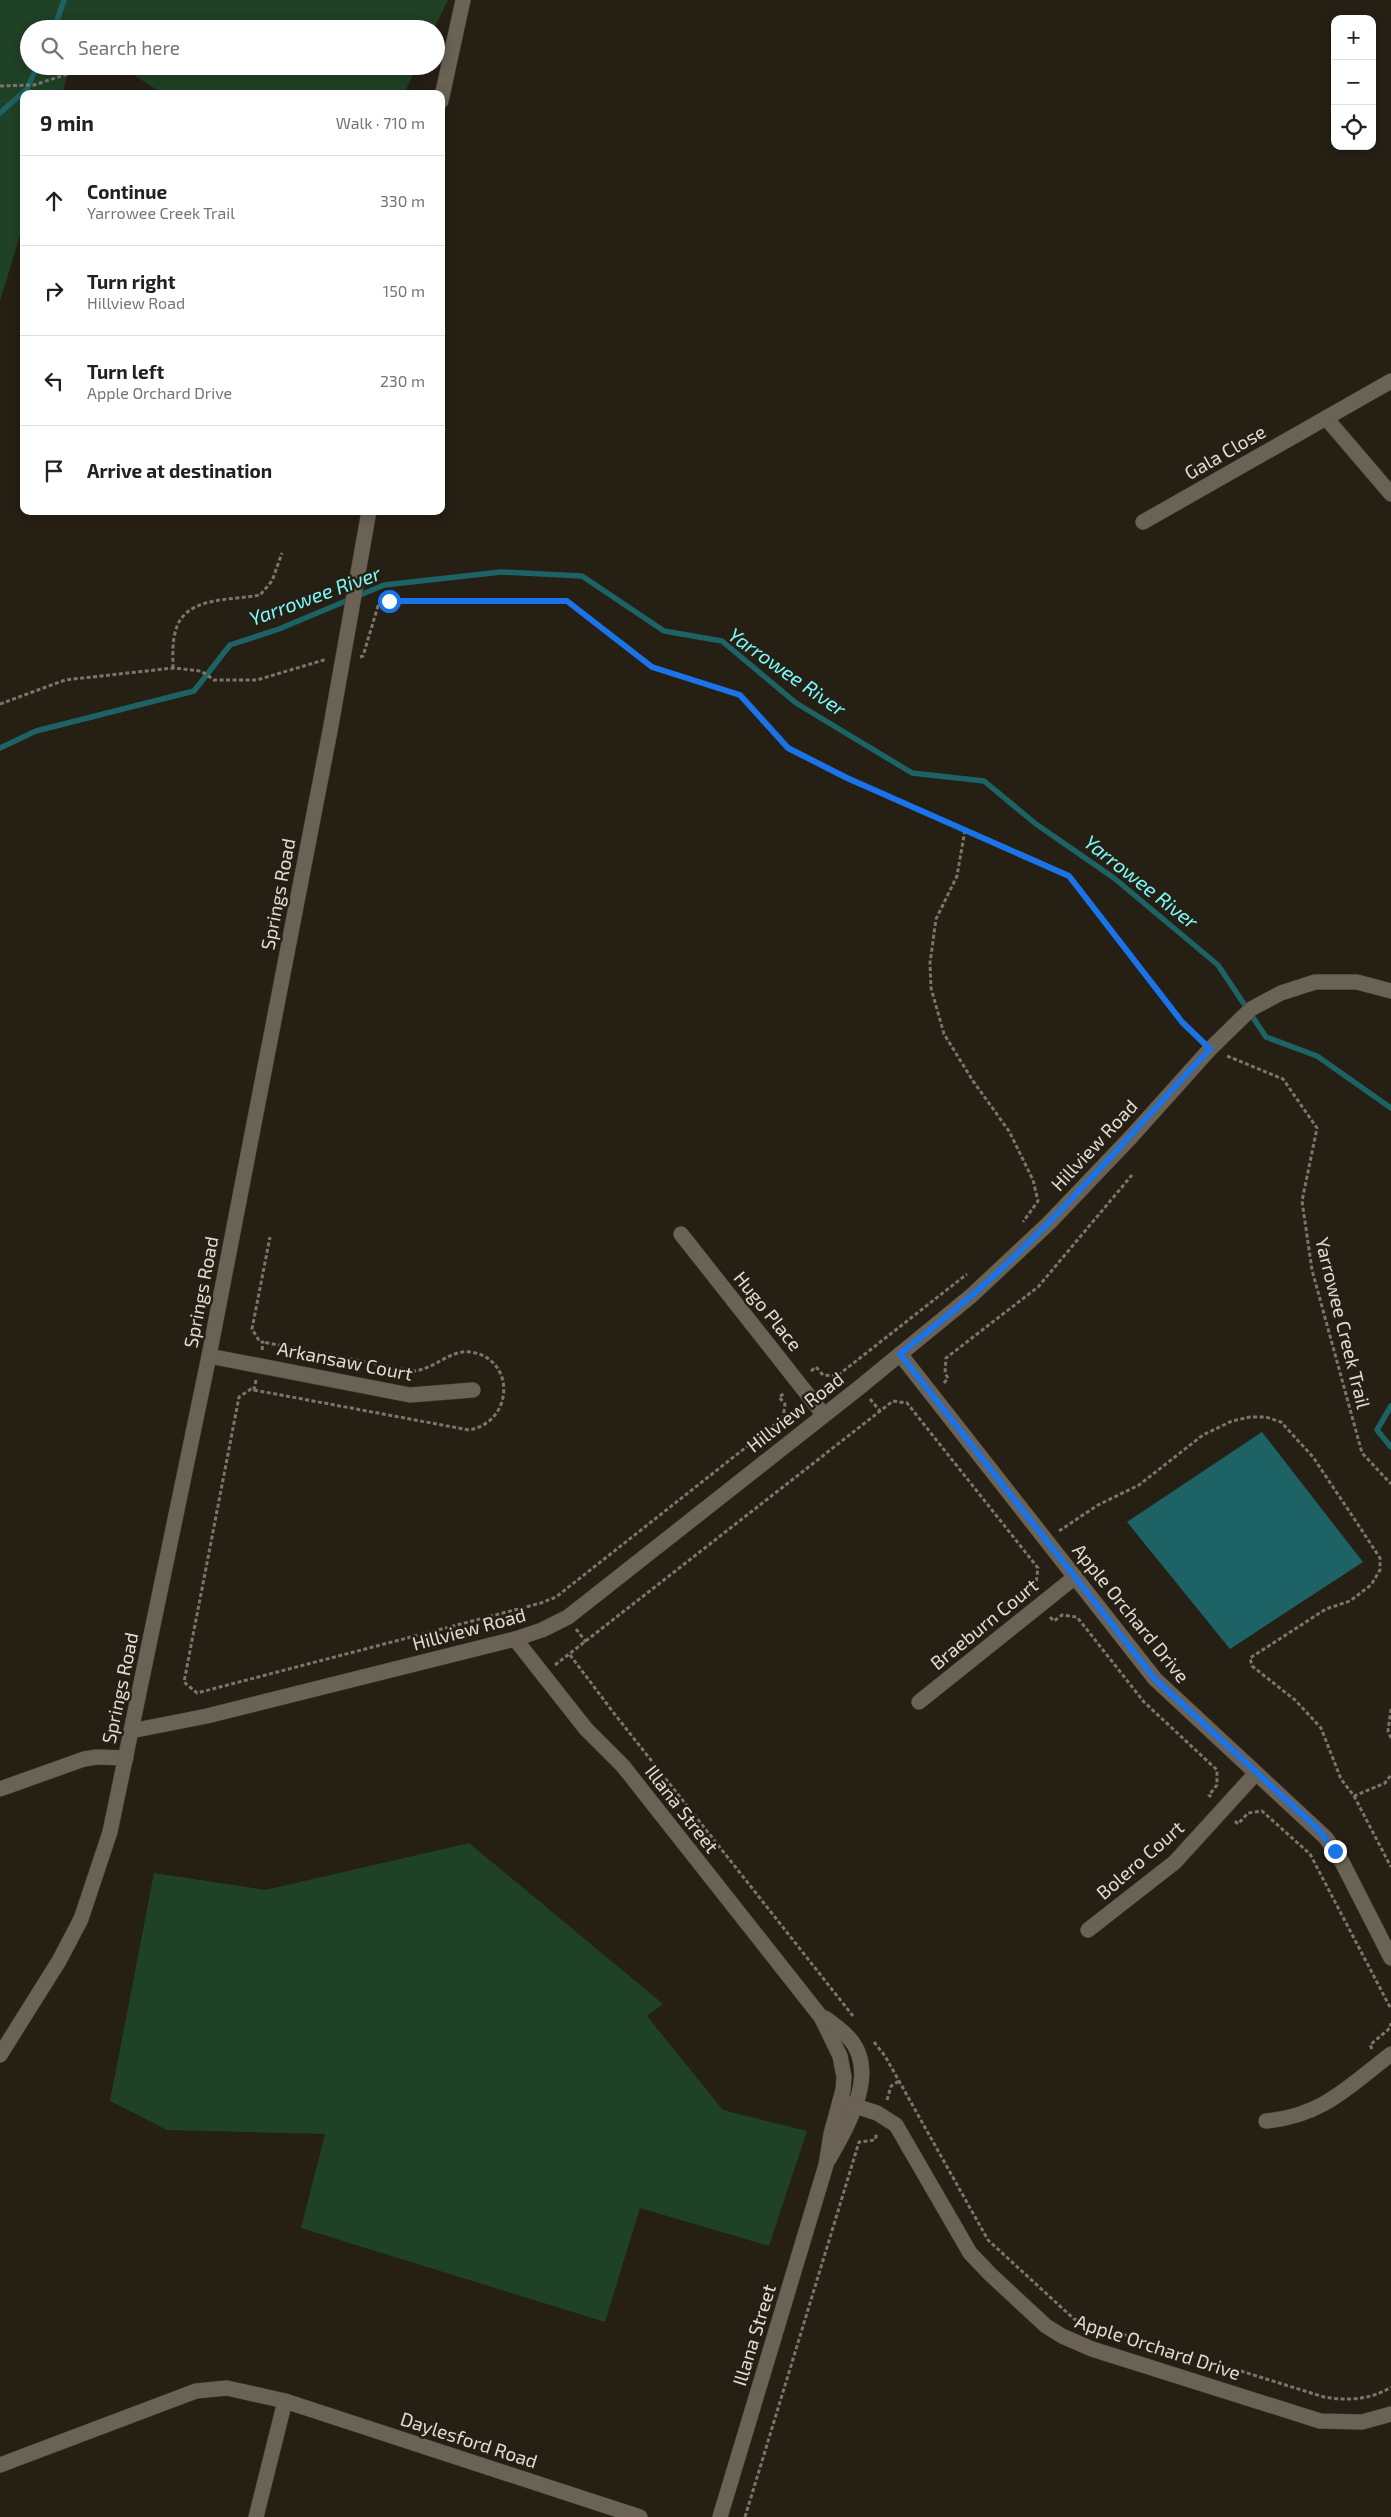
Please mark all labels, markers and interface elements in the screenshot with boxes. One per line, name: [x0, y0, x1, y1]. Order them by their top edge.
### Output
map controls: [1331, 15, 1376, 150]
button: +: [1331, 15, 1376, 60]
search box: [20, 20, 445, 75]
icon: search: [38, 34, 66, 62]
text: Search here: [78, 36, 180, 59]
button: −: [1331, 60, 1376, 105]
button: locate: [1331, 105, 1376, 150]
text: 9 min: [40, 110, 94, 135]
text: Walk · 710 m: [336, 113, 425, 132]
text: Continue: [87, 180, 167, 203]
icon: ahead: [40, 187, 68, 215]
text: 330 m: [380, 191, 425, 210]
text: Yarrowee Creek Trail: [87, 203, 235, 222]
text: Turn right: [87, 270, 175, 293]
icon: right: [40, 277, 68, 305]
text: 150 m: [383, 281, 425, 300]
text: Hillview Road: [87, 293, 185, 312]
text: Turn left: [87, 360, 164, 383]
icon: left: [40, 367, 68, 395]
text: 230 m: [380, 371, 425, 390]
text: Apple Orchard Drive: [87, 383, 232, 402]
street label: Gala Close: [1180, 419, 1269, 484]
icon: arrive: [40, 457, 68, 485]
text: Arrive at destination: [87, 459, 272, 482]
water label: Yarrowee River: [246, 560, 385, 630]
route start: [378, 590, 401, 613]
water label: Yarrowee River: [724, 622, 852, 721]
water label: Yarrowee River: [1080, 829, 1204, 934]
street label: Springs Road: [255, 836, 300, 952]
street label: Hillview Road: [1045, 1094, 1142, 1195]
street label: Springs Road: [178, 1234, 223, 1350]
street label: Yarrowee Creek Trail: [1311, 1235, 1376, 1411]
street label: Hugo Place: [729, 1266, 807, 1355]
street label: Arkansaw Court: [275, 1336, 415, 1385]
street label: Hillview Road: [742, 1367, 848, 1457]
street label: Apple Orchard Drive: [1068, 1538, 1195, 1687]
street label: Braeburn Court: [925, 1573, 1042, 1674]
street label: Hillview Road: [410, 1602, 528, 1655]
street label: Springs Road: [96, 1630, 143, 1746]
street label: Illana Street: [641, 1760, 724, 1857]
street label: Bolero Court: [1091, 1815, 1188, 1904]
route end: [1324, 1840, 1347, 1863]
street label: Illana Street: [727, 2281, 780, 2389]
street label: Apple Orchard Drive: [1073, 2309, 1244, 2384]
street label: Daylesford Road: [398, 2407, 541, 2473]

